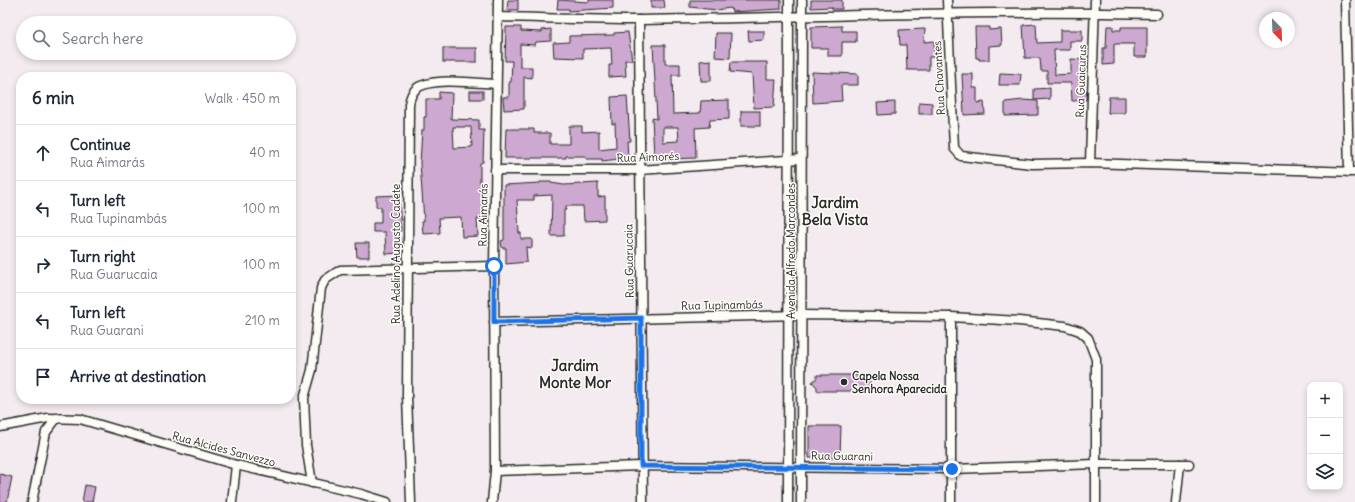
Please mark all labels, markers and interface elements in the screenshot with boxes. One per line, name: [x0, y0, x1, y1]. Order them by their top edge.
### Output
north arrow: [1259, 12, 1295, 48]
search box: [16, 16, 296, 60]
icon: search: [30, 27, 52, 49]
text: Search here: [62, 29, 143, 48]
street label: Rua Chavantes: [930, 40, 948, 116]
street label: Rua Guaicurus: [1073, 44, 1089, 118]
text: 6 min: [32, 87, 74, 109]
text: Walk · 450 m: [205, 90, 280, 107]
text: Continue: [70, 135, 131, 154]
icon: ahead: [32, 142, 54, 164]
text: 40 m: [249, 144, 280, 161]
street label: Rua Aimorés: [616, 149, 680, 165]
text: Rua Aimarás: [70, 154, 145, 171]
street label: Rua Aimarás: [475, 183, 491, 247]
street label: Avenida Alfredo Marcondes: [784, 183, 798, 319]
street label: Rua Adelino Augusto Cadete: [389, 184, 403, 324]
text: Turn left: [70, 191, 125, 210]
district label: Jardim Bela Vista: [802, 193, 869, 229]
icon: left: [32, 198, 54, 220]
text: 100 m: [243, 200, 280, 217]
text: Rua Tupinambás: [70, 210, 167, 227]
street label: Rua Guarucaia: [621, 224, 637, 298]
text: Turn right: [70, 247, 135, 266]
icon: right: [32, 254, 54, 276]
text: 100 m: [243, 256, 280, 273]
route start: [485, 257, 503, 275]
text: Rua Guarucaia: [70, 266, 158, 283]
street label: Rua Tupinambás: [681, 297, 763, 313]
text: Turn left: [70, 303, 125, 322]
icon: left: [32, 310, 54, 332]
text: 210 m: [245, 312, 280, 329]
text: Rua Guarani: [70, 322, 144, 339]
district label: Jardim Monte Mor: [539, 356, 612, 392]
icon: arrive: [32, 366, 54, 388]
text: Arrive at destination: [70, 367, 206, 386]
place label: Capela Nossa Senhora Aparecida: [852, 369, 947, 397]
marker: Capela Nossa Senhora Aparecida: [839, 377, 849, 387]
map controls: [1307, 382, 1343, 490]
button: +: [1307, 382, 1343, 418]
button: −: [1307, 418, 1343, 454]
street label: Rua Alcides Sanvezzo: [171, 428, 277, 470]
street label: Rua Guarani: [811, 448, 873, 464]
button: layers: [1307, 454, 1343, 490]
route end: [943, 460, 961, 478]

